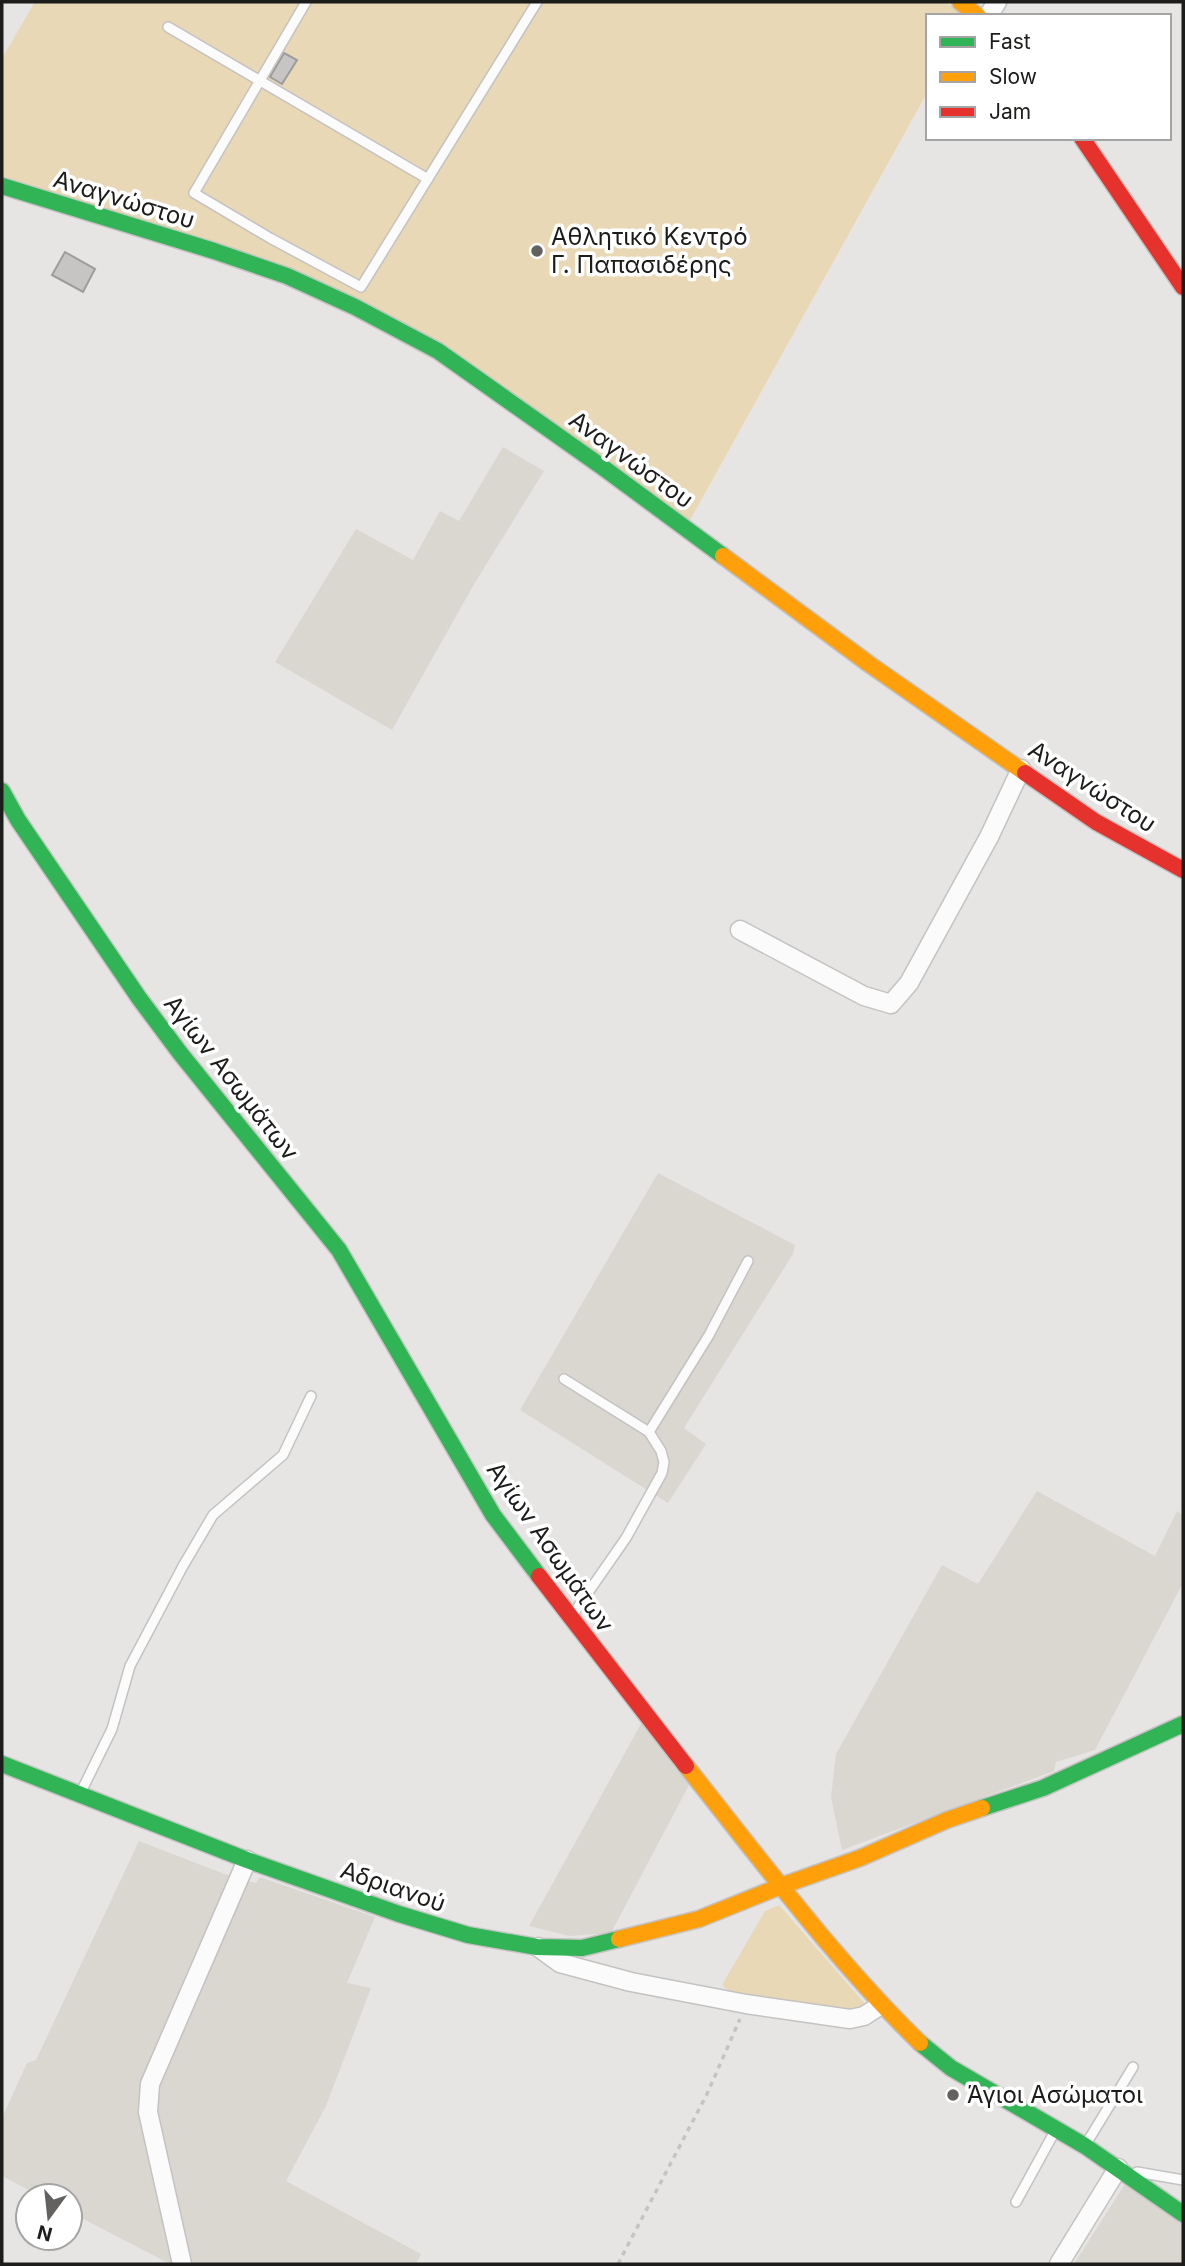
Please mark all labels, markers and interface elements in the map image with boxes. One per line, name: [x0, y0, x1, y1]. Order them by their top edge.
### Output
legend: [926, 14, 1171, 140]
text: Fast: [989, 29, 1031, 54]
text: Slow: [989, 64, 1037, 89]
text: Jam: [989, 99, 1031, 124]
street label: Αναγνώστου: [50, 164, 198, 235]
place label: Αθλητικό Κεντρό Γ. Παπασιδέρης: [551, 222, 748, 279]
marker: Αθλητικό Κεντρό Γ. Παπασιδέρης: [529, 243, 545, 259]
street label: Αναγνώστου: [564, 405, 699, 514]
street label: Αναγνώστου: [1023, 735, 1161, 839]
street label: Αγίων Ασωμάτων: [158, 990, 305, 1166]
street label: Αγίων Ασωμάτων: [481, 1456, 620, 1637]
street label: Αδριανού: [337, 1855, 449, 1918]
place label: Άγιοι Ασώματοι: [967, 2080, 1143, 2109]
marker: Άγιοι Ασώματοι: [945, 2087, 961, 2103]
north arrow: [14, 2182, 84, 2252]
text: N: [35, 2220, 55, 2246]

